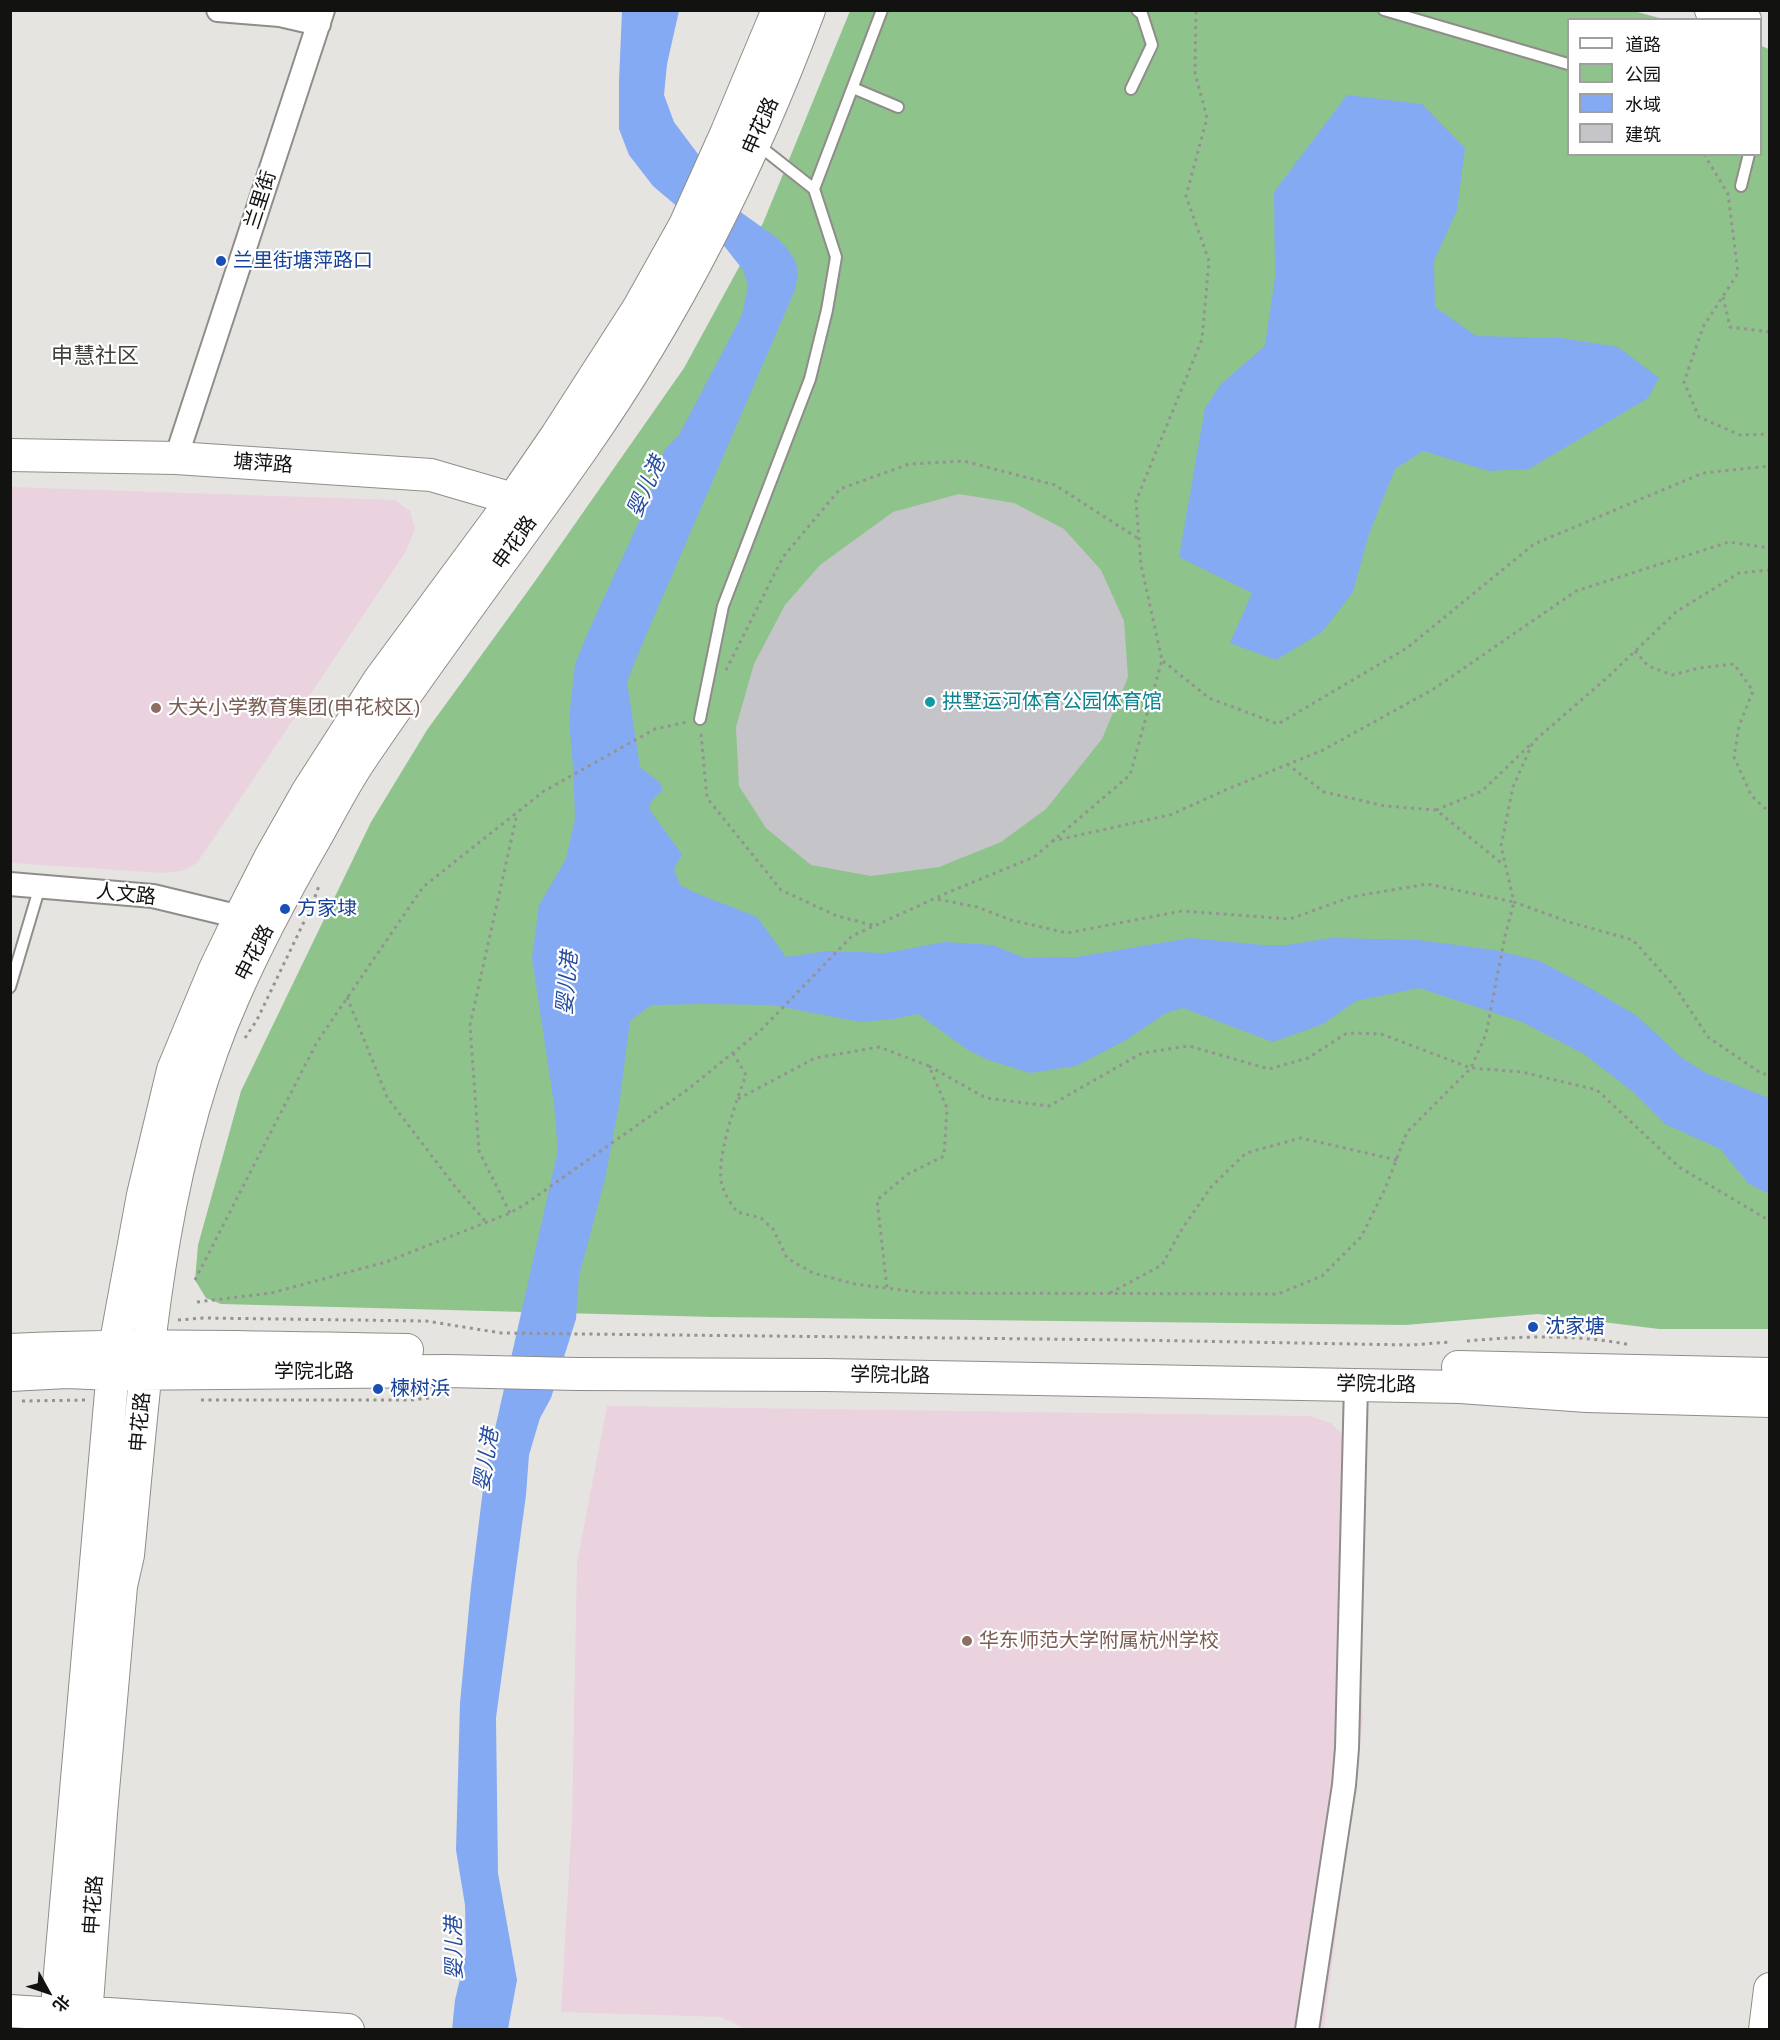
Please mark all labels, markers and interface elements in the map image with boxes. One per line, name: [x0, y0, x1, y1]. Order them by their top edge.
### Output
legend: [1567, 18, 1762, 156]
text: 道路: [1625, 32, 1661, 56]
text: 公园: [1625, 62, 1661, 86]
text: 水域: [1625, 92, 1661, 116]
street label: 申花路: [738, 94, 784, 158]
text: 建筑: [1625, 122, 1661, 146]
street label: 兰里街: [240, 168, 282, 232]
place label: 兰里街塘萍路口: [233, 249, 373, 273]
marker: 兰里街塘萍路口: [214, 254, 228, 268]
district label: 申慧社区: [51, 344, 139, 370]
street label: 塘萍路: [232, 450, 294, 478]
water label: 婴儿港: [623, 453, 671, 521]
street label: 申花路: [488, 512, 542, 574]
place label: 拱墅运河体育公园体育馆: [942, 690, 1162, 714]
marker: 拱墅运河体育公园体育馆: [923, 695, 937, 709]
place label: 大关小学教育集团(申花校区): [168, 696, 420, 720]
marker: 大关小学教育集团(申花校区): [149, 701, 163, 715]
street label: 人文路: [95, 880, 157, 910]
place label: 方家埭: [297, 897, 357, 921]
marker: 方家埭: [278, 902, 292, 916]
street label: 申花路: [231, 921, 279, 985]
water label: 婴儿港: [553, 951, 583, 1015]
place label: 沈家塘: [1545, 1315, 1605, 1339]
marker: 沈家塘: [1526, 1320, 1540, 1334]
street label: 学院北路: [274, 1360, 354, 1384]
street label: 学院北路: [850, 1363, 930, 1389]
street label: 学院北路: [1336, 1372, 1416, 1398]
place label: 楝树浜: [390, 1377, 450, 1401]
marker: 楝树浜: [371, 1382, 385, 1396]
street label: 申花路: [126, 1391, 156, 1453]
water label: 婴儿港: [470, 1427, 504, 1493]
place label: 华东师范大学附属杭州学校: [979, 1629, 1219, 1653]
marker: 华东师范大学附属杭州学校: [960, 1634, 974, 1648]
street label: 申花路: [80, 1874, 108, 1936]
water label: 婴儿港: [442, 1916, 468, 1980]
north arrow: [18, 1962, 78, 2022]
text: 北: [48, 1990, 75, 2017]

